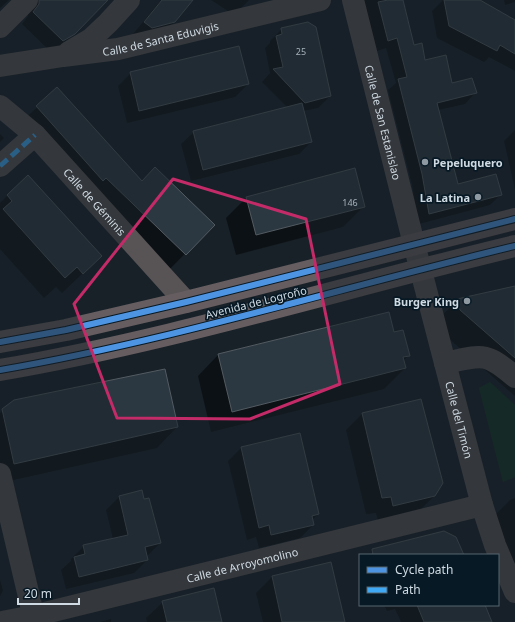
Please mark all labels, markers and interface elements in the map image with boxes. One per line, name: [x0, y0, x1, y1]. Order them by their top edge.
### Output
street label: Calle de Santa Eduvigis: [102, 17, 220, 58]
house number: 25: [296, 45, 306, 58]
street label: Calle de San Estanislao: [362, 63, 405, 182]
place label: Pepeluquero: [433, 155, 503, 170]
marker: Pepeluquero: [420, 157, 430, 167]
street label: Calle de Géminis: [61, 164, 129, 238]
place label: La Latina: [420, 190, 470, 205]
marker: La Latina: [473, 192, 483, 202]
house number: 146: [342, 196, 358, 209]
street label: Avenida de Logroño: [204, 282, 308, 322]
place label: Burger King: [394, 294, 459, 309]
marker: Burger King: [462, 296, 472, 306]
street label: Calle del Timón: [442, 379, 477, 460]
street label: Calle de Arroyomolino: [185, 543, 300, 585]
legend: [359, 554, 499, 606]
text: Cycle path: [395, 561, 453, 578]
scale bar: [18, 580, 79, 606]
text: Path: [395, 581, 421, 598]
text: 20 m: [24, 585, 52, 602]

